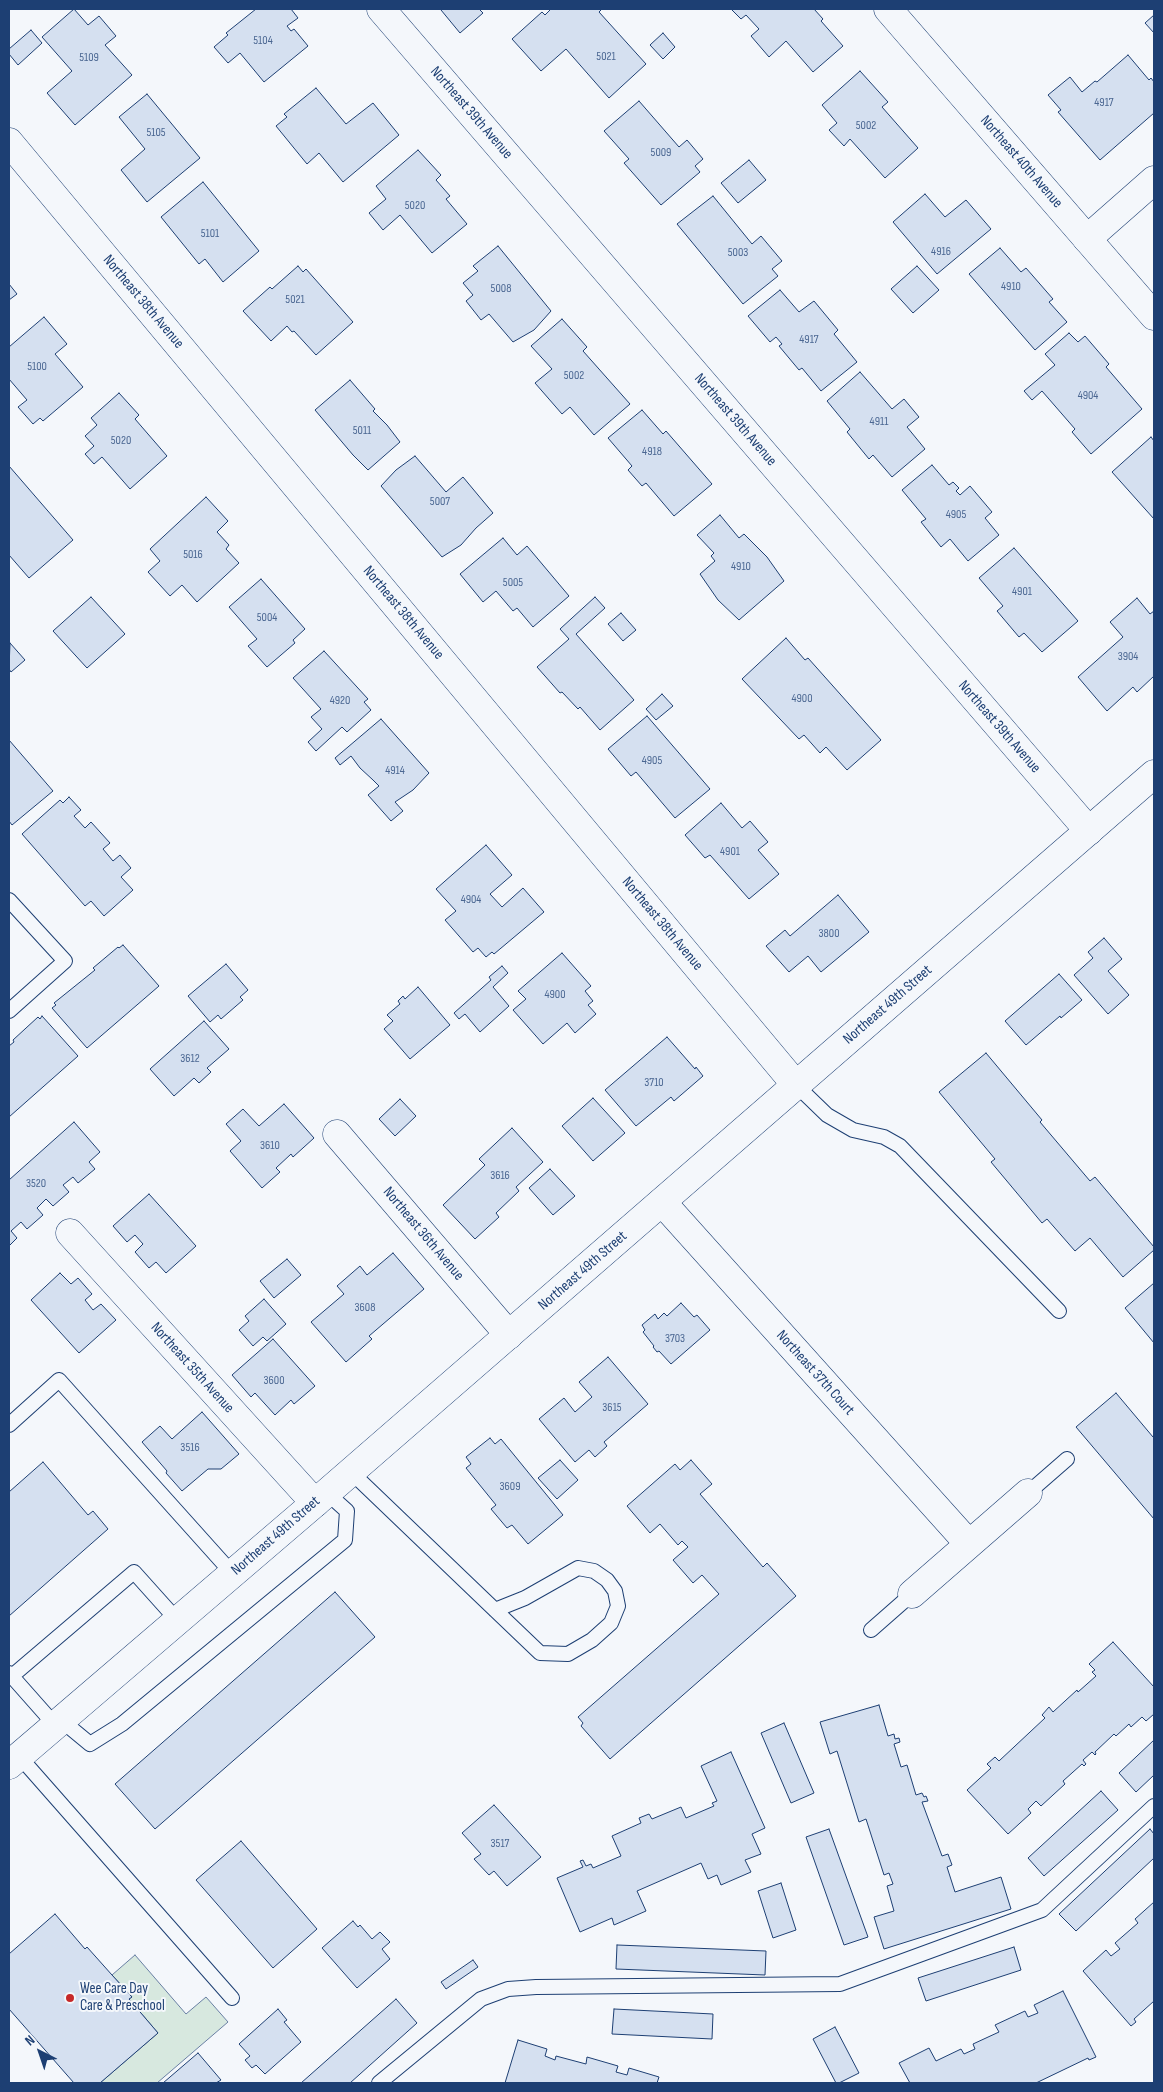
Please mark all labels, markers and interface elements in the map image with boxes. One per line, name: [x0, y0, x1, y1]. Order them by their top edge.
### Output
house number: 5104: [253, 34, 273, 48]
house number: 5021: [596, 50, 616, 64]
house number: 5109: [79, 51, 99, 65]
street label: Northeast 39th Avenue: [426, 63, 516, 163]
house number: 4917: [1094, 96, 1114, 110]
street label: Northeast 40th Avenue: [976, 112, 1066, 212]
house number: 5002: [856, 119, 876, 133]
house number: 5105: [146, 126, 166, 140]
house number: 5009: [651, 146, 671, 160]
house number: 5020: [405, 199, 425, 213]
house number: 5101: [201, 227, 219, 241]
house number: 4916: [931, 245, 951, 259]
house number: 5003: [728, 246, 748, 260]
street label: Northeast 38th Avenue: [99, 252, 187, 352]
house number: 4910: [1001, 280, 1021, 294]
house number: 5008: [491, 282, 511, 296]
house number: 5021: [285, 293, 305, 307]
house number: 4917: [799, 333, 819, 347]
house number: 5100: [27, 360, 47, 374]
house number: 5002: [564, 369, 584, 383]
street label: Northeast 39th Avenue: [690, 370, 780, 470]
house number: 4904: [1078, 389, 1098, 403]
house number: 4911: [870, 415, 888, 429]
house number: 5011: [353, 424, 371, 438]
house number: 5020: [111, 434, 131, 448]
house number: 4918: [642, 445, 662, 459]
house number: 5007: [430, 495, 450, 509]
house number: 4905: [946, 508, 966, 522]
house number: 5016: [183, 548, 203, 562]
house number: 4910: [731, 560, 751, 574]
street label: Northeast 38th Avenue: [359, 563, 447, 663]
house number: 5005: [503, 576, 523, 590]
house number: 4901: [1012, 585, 1032, 599]
house number: 5004: [257, 611, 277, 625]
house number: 3904: [1118, 650, 1138, 664]
street label: Northeast 39th Avenue: [954, 677, 1044, 777]
house number: 4900: [791, 692, 813, 706]
house number: 4920: [330, 694, 350, 708]
house number: 4905: [642, 754, 662, 768]
house number: 4914: [385, 764, 405, 778]
house number: 4901: [720, 845, 740, 859]
street label: Northeast 38th Avenue: [618, 874, 706, 974]
house number: 4904: [461, 893, 481, 907]
house number: 3800: [819, 927, 839, 941]
street label: Northeast 49th Street: [840, 962, 936, 1048]
house number: 4900: [544, 988, 566, 1002]
house number: 3612: [180, 1052, 200, 1066]
house number: 3710: [644, 1076, 664, 1090]
house number: 3610: [260, 1139, 280, 1153]
house number: 3616: [490, 1169, 510, 1183]
house number: 3520: [26, 1177, 46, 1191]
street label: Northeast 36th Avenue: [379, 1184, 467, 1284]
street label: Northeast 49th Street: [535, 1228, 631, 1314]
house number: 3608: [355, 1301, 375, 1315]
street label: Northeast 35th Avenue: [147, 1319, 237, 1417]
street label: Northeast 37th Court: [772, 1327, 858, 1419]
house number: 3703: [665, 1332, 685, 1346]
house number: 3600: [264, 1374, 284, 1388]
house number: 3615: [602, 1401, 622, 1415]
house number: 3516: [180, 1441, 200, 1455]
house number: 3609: [500, 1480, 520, 1494]
street label: Northeast 49th Street: [228, 1493, 324, 1579]
house number: 3517: [491, 1837, 509, 1851]
place label: Wee Care Day Care & Preschool: [80, 1980, 165, 2015]
marker: Wee Care Day Care & Preschool: [64, 1992, 76, 2004]
north arrow: [15, 2027, 65, 2077]
text: N: [21, 2031, 38, 2049]

